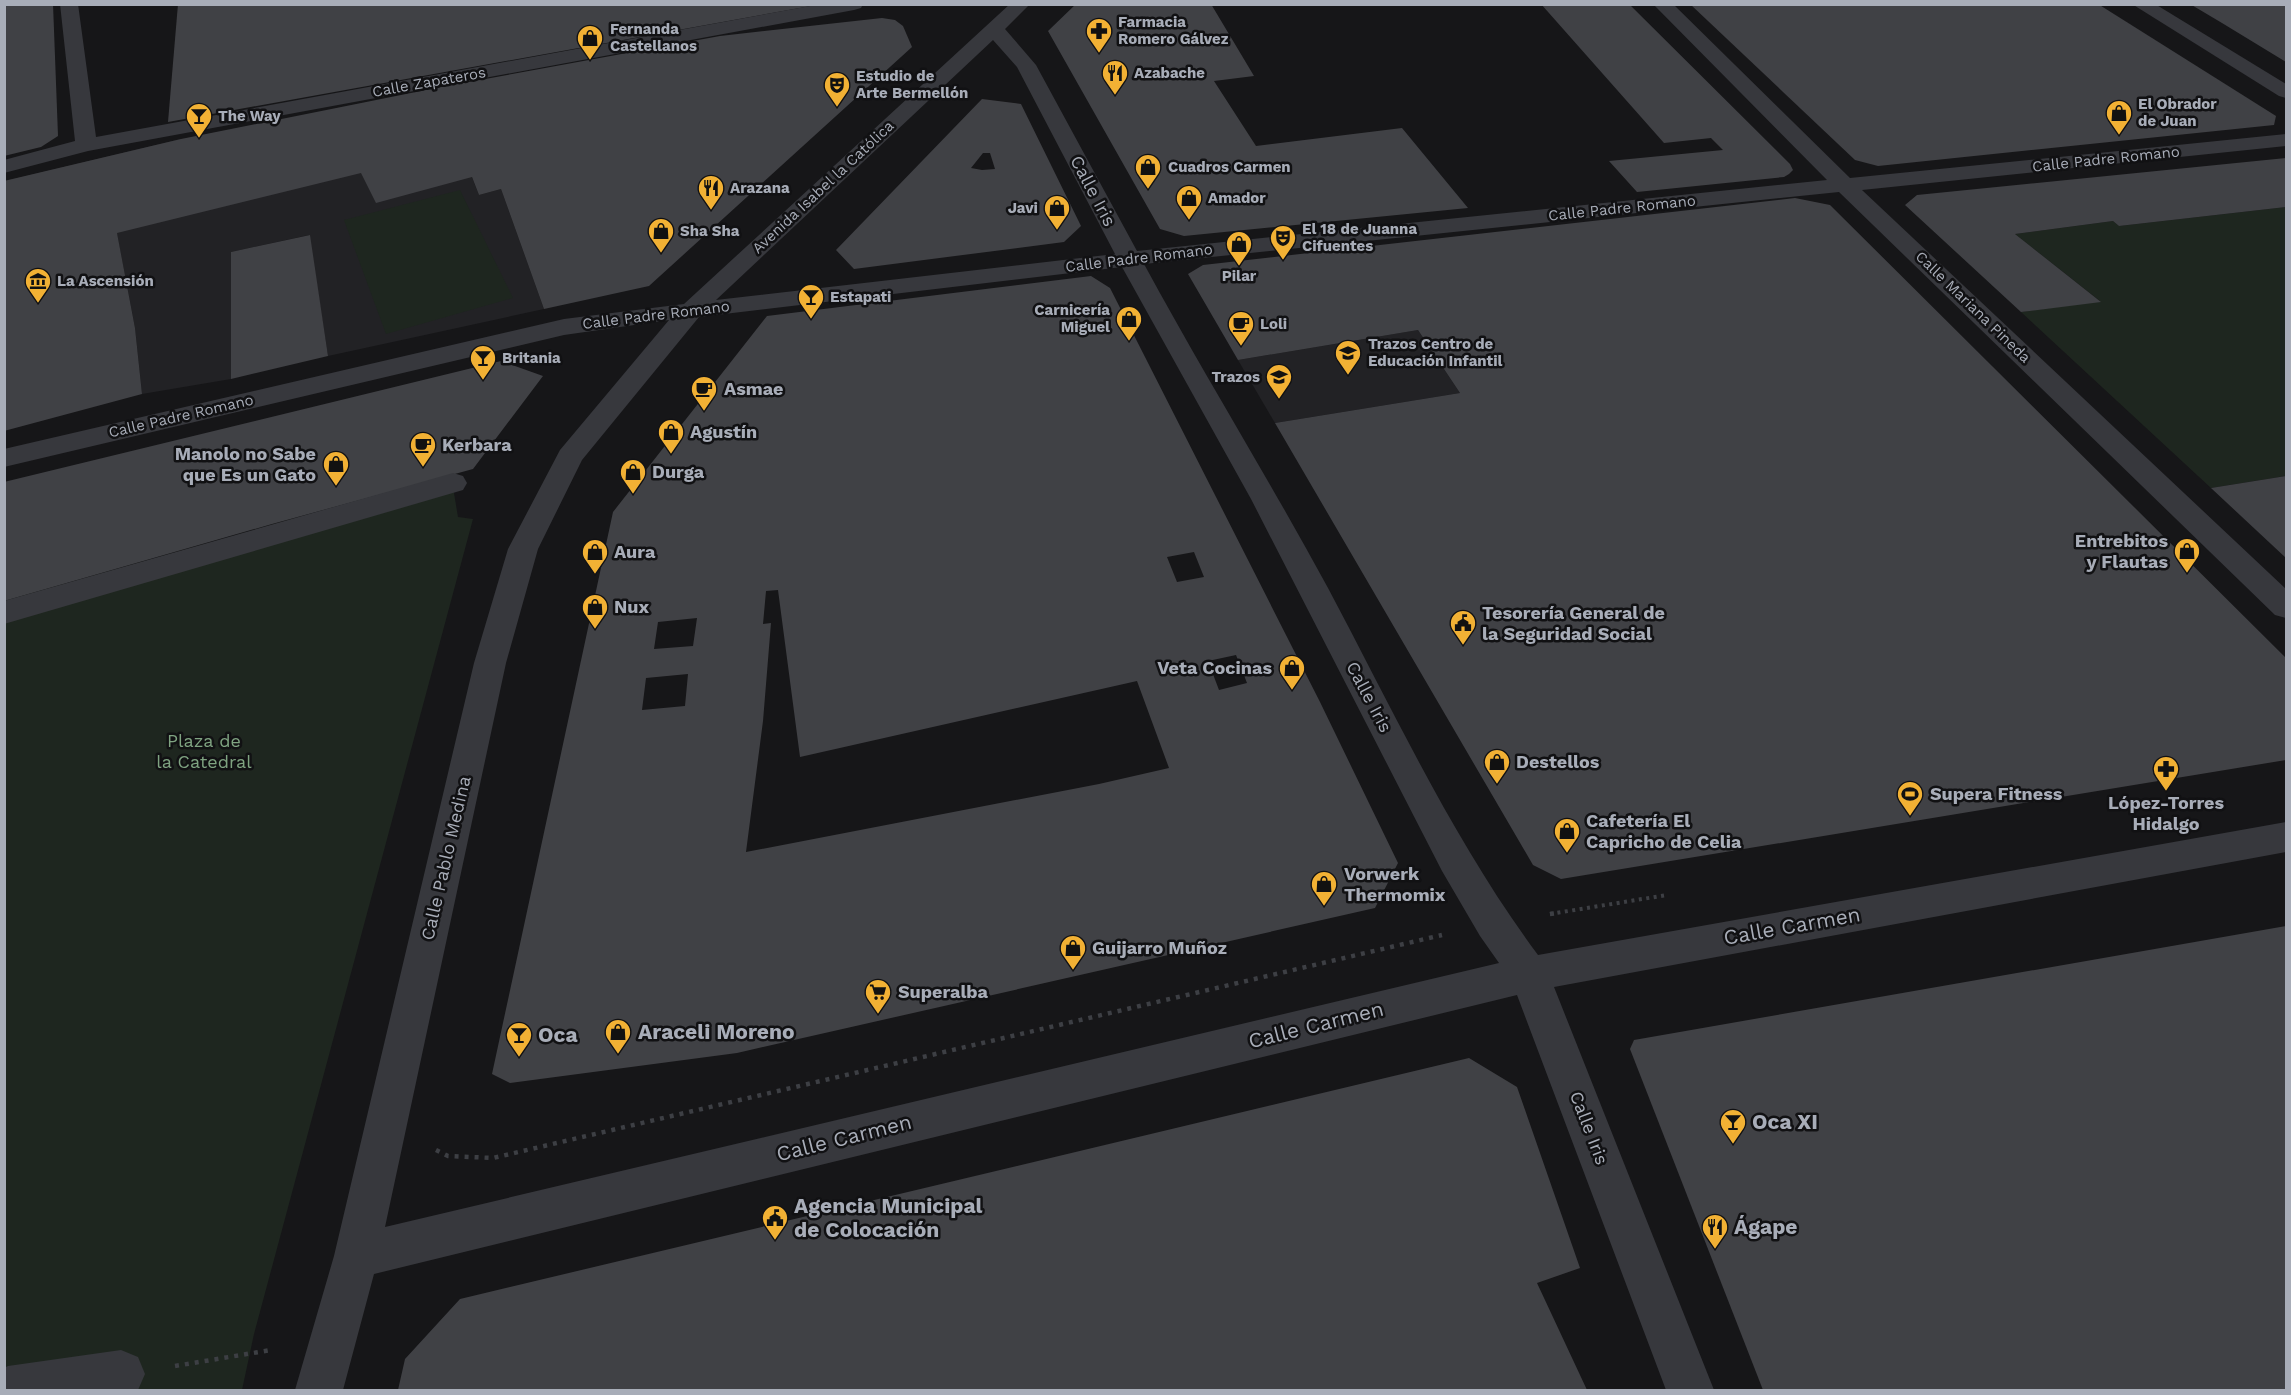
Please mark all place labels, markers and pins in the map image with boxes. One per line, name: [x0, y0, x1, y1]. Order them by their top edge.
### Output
place label: Farmacia Romero Gálvez: [1118, 13, 1229, 48]
pharmacy icon: Farmacia Romero Gálvez: [1084, 16, 1114, 54]
place label: Fernanda Castellanos: [610, 20, 697, 55]
shop icon: Fernanda Castellanos: [575, 23, 605, 61]
restaurant icon: Azabache: [1100, 58, 1130, 96]
place label: Azabache: [1134, 64, 1205, 82]
place label: Estudio de Arte Bermellón: [856, 67, 968, 102]
theatre icon: Estudio de Arte Bermellón: [822, 70, 852, 108]
place label: El Obrador de Juan: [2138, 95, 2217, 130]
shop icon: El Obrador de Juan: [2104, 98, 2134, 136]
bar icon: The Way: [184, 101, 214, 139]
place label: The Way: [218, 107, 281, 125]
shop icon: Cuadros Carmen: [1133, 152, 1163, 190]
place label: Cuadros Carmen: [1168, 158, 1291, 176]
restaurant icon: Arazana: [696, 173, 726, 211]
place label: Arazana: [730, 179, 790, 197]
shop icon: Amador: [1174, 183, 1204, 221]
place label: Amador: [1208, 189, 1266, 207]
shop icon: Javi: [1042, 193, 1072, 231]
place label: Javi: [1008, 199, 1038, 217]
shop icon: Sha Sha: [646, 216, 676, 254]
place label: El 18 de Juanna Cifuentes: [1302, 220, 1417, 255]
place label: Sha Sha: [680, 222, 740, 240]
theatre icon: El 18 de Juanna Cifuentes: [1268, 223, 1298, 261]
shop icon: Pilar: [1224, 229, 1254, 267]
museum icon: La Ascensión: [23, 266, 53, 304]
place label: Pilar: [1222, 267, 1257, 285]
place label: La Ascensión: [57, 272, 154, 290]
bar icon: Estapati: [796, 282, 826, 320]
place label: Estapati: [830, 288, 891, 306]
place label: Carnicería Miguel: [1034, 301, 1110, 336]
shop icon: Carnicería Miguel: [1114, 304, 1144, 342]
cafe icon: Loli: [1226, 309, 1256, 347]
place label: Loli: [1260, 315, 1287, 333]
place label: Trazos Centro de Educación Infantil: [1368, 335, 1503, 370]
school or university icon: Trazos Centro de Educación Infantil: [1333, 338, 1363, 376]
bar icon: Britania: [468, 343, 498, 381]
place label: Britania: [502, 349, 561, 367]
school or university icon: Trazos: [1264, 362, 1294, 400]
place label: Trazos: [1211, 368, 1260, 386]
cafe icon: Asmae: [689, 374, 719, 412]
place label: Asmae: [724, 378, 783, 399]
shop icon: Agustín: [656, 417, 686, 455]
place label: Agustín: [690, 421, 757, 442]
cafe icon: Kerbara: [408, 430, 438, 468]
place label: Kerbara: [442, 434, 512, 455]
place label: Manolo no Sabe que Es un Gato: [175, 443, 316, 485]
shop icon: Manolo no Sabe que Es un Gato: [321, 449, 351, 487]
shop icon: Durga: [618, 457, 648, 495]
place label: Durga: [652, 461, 705, 482]
place label: Entrebitos y Flautas: [2075, 530, 2168, 572]
shop icon: Entrebitos y Flautas: [2172, 536, 2202, 574]
shop icon: Aura: [580, 537, 610, 575]
place label: Aura: [614, 541, 656, 562]
shop icon: Nux: [580, 592, 610, 630]
place label: Nux: [614, 596, 649, 617]
place label: Tesorería General de la Seguridad Social: [1482, 602, 1665, 644]
public building icon: Tesorería General de la Seguridad Social: [1448, 608, 1478, 646]
shop icon: Veta Cocinas: [1277, 653, 1307, 691]
place label: Veta Cocinas: [1157, 657, 1272, 678]
shop icon: Destellos: [1482, 747, 1512, 785]
place label: Destellos: [1516, 751, 1600, 772]
pharmacy icon: López-Torres Hidalgo: [2151, 754, 2181, 792]
sports icon: Supera Fitness: [1895, 779, 1925, 817]
place label: Supera Fitness: [1930, 783, 2063, 804]
place label: López-Torres Hidalgo: [2108, 792, 2225, 834]
place label: Cafetería El Capricho de Celia: [1586, 810, 1742, 852]
shop icon: Cafetería El Capricho de Celia: [1552, 816, 1582, 854]
place label: Vorwerk Thermomix: [1344, 863, 1446, 905]
shop icon: Vorwerk Thermomix: [1309, 869, 1339, 907]
shop icon: Guijarro Muñoz: [1058, 933, 1088, 971]
place label: Guijarro Muñoz: [1092, 937, 1227, 958]
supermarket icon: Superalba: [863, 977, 893, 1015]
place label: Superalba: [898, 981, 989, 1002]
shop icon: Araceli Moreno: [603, 1017, 633, 1055]
place label: Araceli Moreno: [638, 1019, 795, 1044]
bar icon: Oca: [504, 1020, 534, 1058]
place label: Oca: [538, 1022, 578, 1047]
bar icon: Oca XI: [1718, 1107, 1748, 1145]
place label: Oca XI: [1752, 1109, 1818, 1134]
place label: Agencia Municipal de Colocación: [794, 1193, 983, 1242]
public building icon: Agencia Municipal de Colocación: [760, 1203, 790, 1241]
restaurant icon: Ágape: [1700, 1212, 1730, 1250]
place label: Ágape: [1734, 1214, 1797, 1239]

